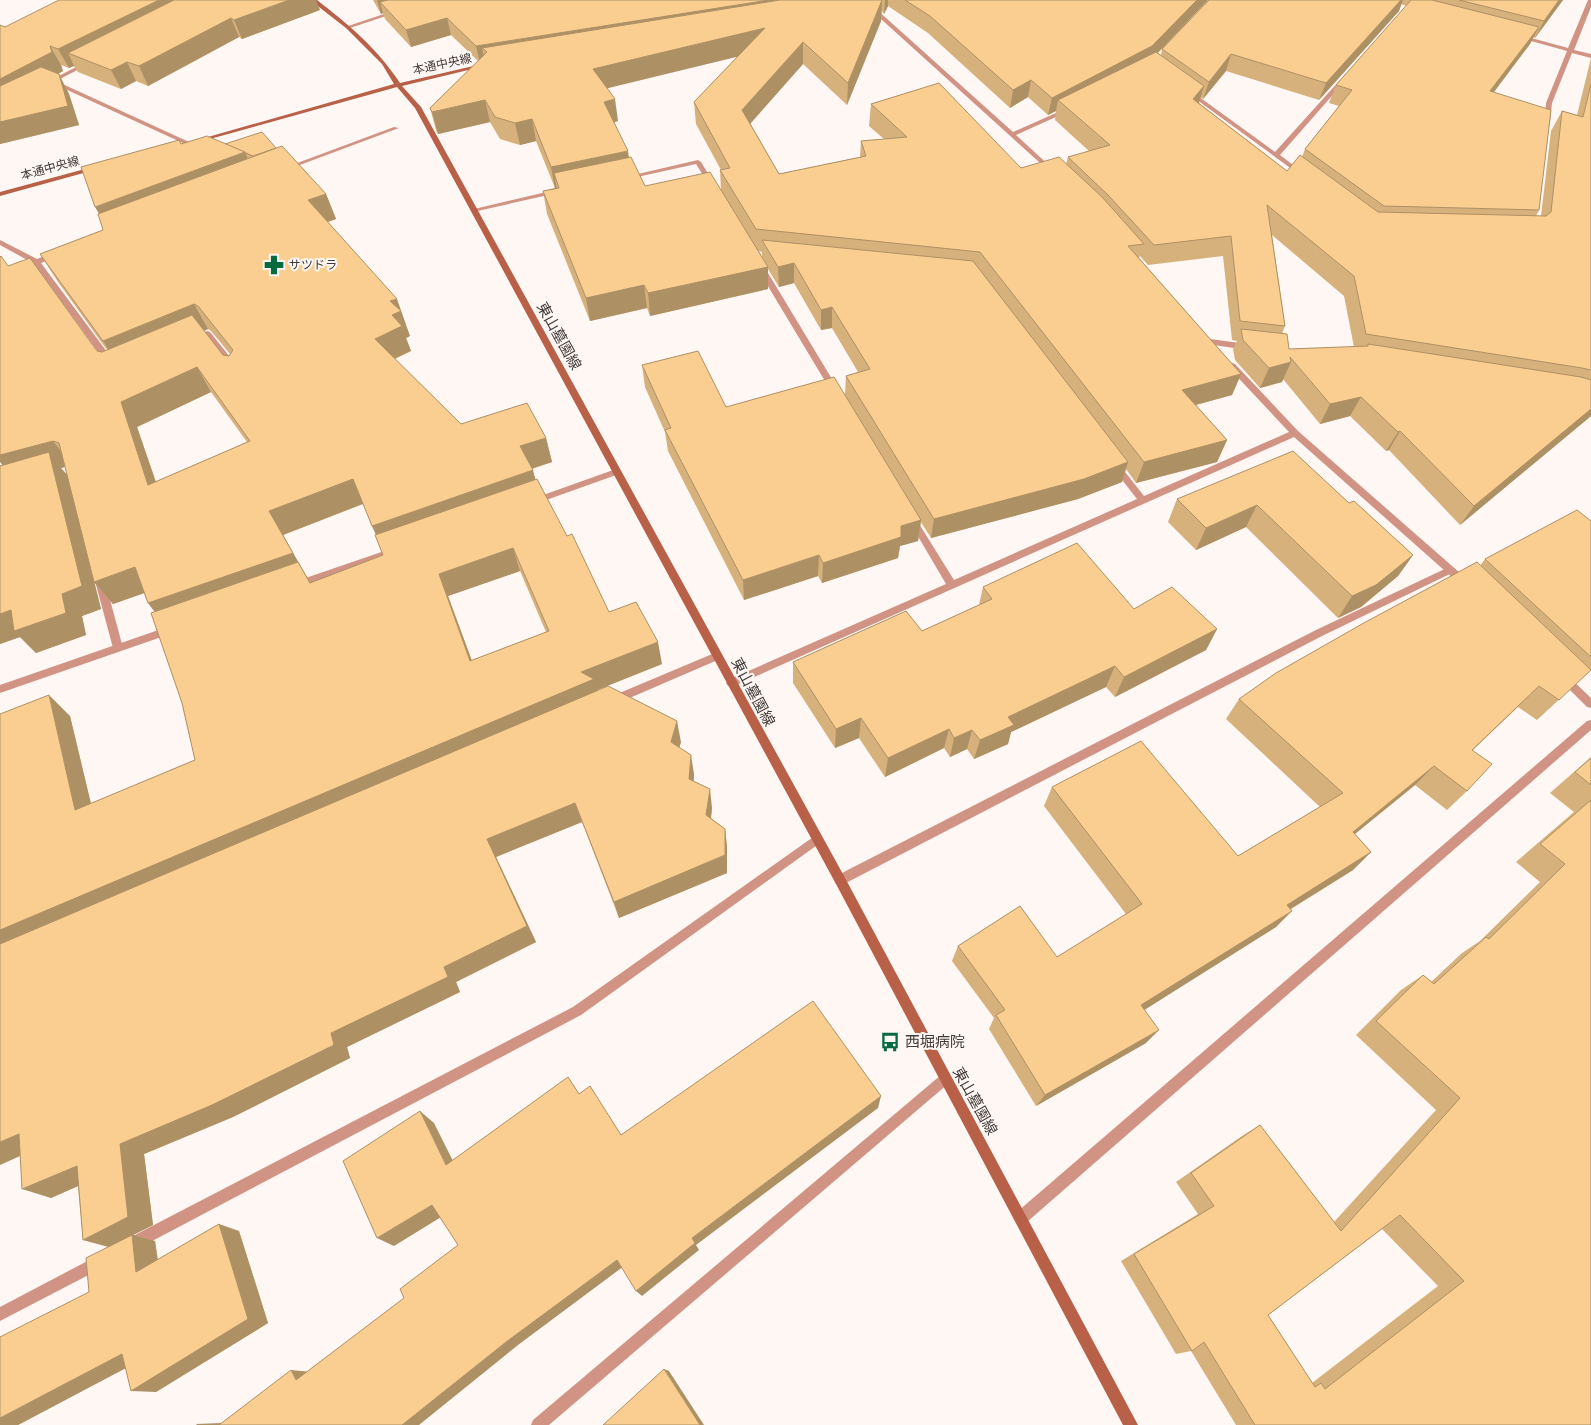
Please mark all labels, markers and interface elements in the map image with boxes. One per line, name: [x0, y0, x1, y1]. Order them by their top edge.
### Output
street label: 本通中央線: [411, 50, 473, 77]
street label: 本通中央線: [19, 153, 81, 183]
pharmacy icon: サツドラ: [263, 254, 285, 276]
place label: サツドラ: [289, 257, 337, 272]
street label: 東山墓園線: [533, 298, 586, 373]
street label: 東山墓園線: [727, 654, 779, 729]
bus stop icon: 西堀病院: [879, 1031, 901, 1053]
place label: 西堀病院: [905, 1032, 965, 1051]
street label: 東山墓園線: [949, 1063, 1002, 1138]

